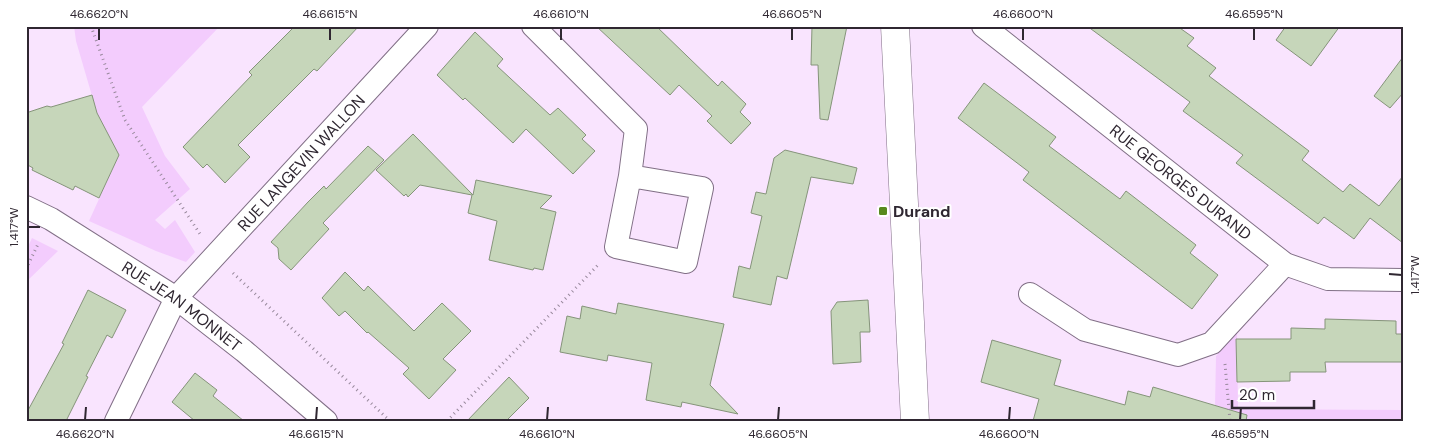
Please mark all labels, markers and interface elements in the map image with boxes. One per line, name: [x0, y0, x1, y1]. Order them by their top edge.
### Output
text: 46.6620°N: [70, 6, 128, 22]
text: 46.6615°N: [303, 6, 357, 22]
text: 46.6610°N: [533, 6, 589, 22]
text: 46.6605°N: [762, 6, 822, 22]
text: 46.6600°N: [993, 6, 1053, 22]
text: 46.6595°N: [1225, 6, 1283, 22]
street label: RUE LANGEVIN WALLON: [233, 90, 370, 236]
street label: RUE GEORGES DURAND: [1105, 120, 1256, 245]
place label: Durand: [893, 201, 950, 222]
marker: Durand: [877, 205, 889, 217]
text: 1.417°W: [6, 207, 22, 247]
text: 1.417°W: [1407, 255, 1423, 295]
street label: RUE JEAN MONNET: [118, 257, 246, 356]
scale bar: [1232, 377, 1314, 409]
text: 20 m: [1239, 385, 1275, 405]
text: 46.6620°N: [56, 426, 114, 442]
text: 46.6615°N: [289, 426, 343, 442]
text: 46.6610°N: [519, 426, 575, 442]
text: 46.6605°N: [748, 426, 808, 442]
text: 46.6600°N: [979, 426, 1039, 442]
text: 46.6595°N: [1211, 426, 1269, 442]

